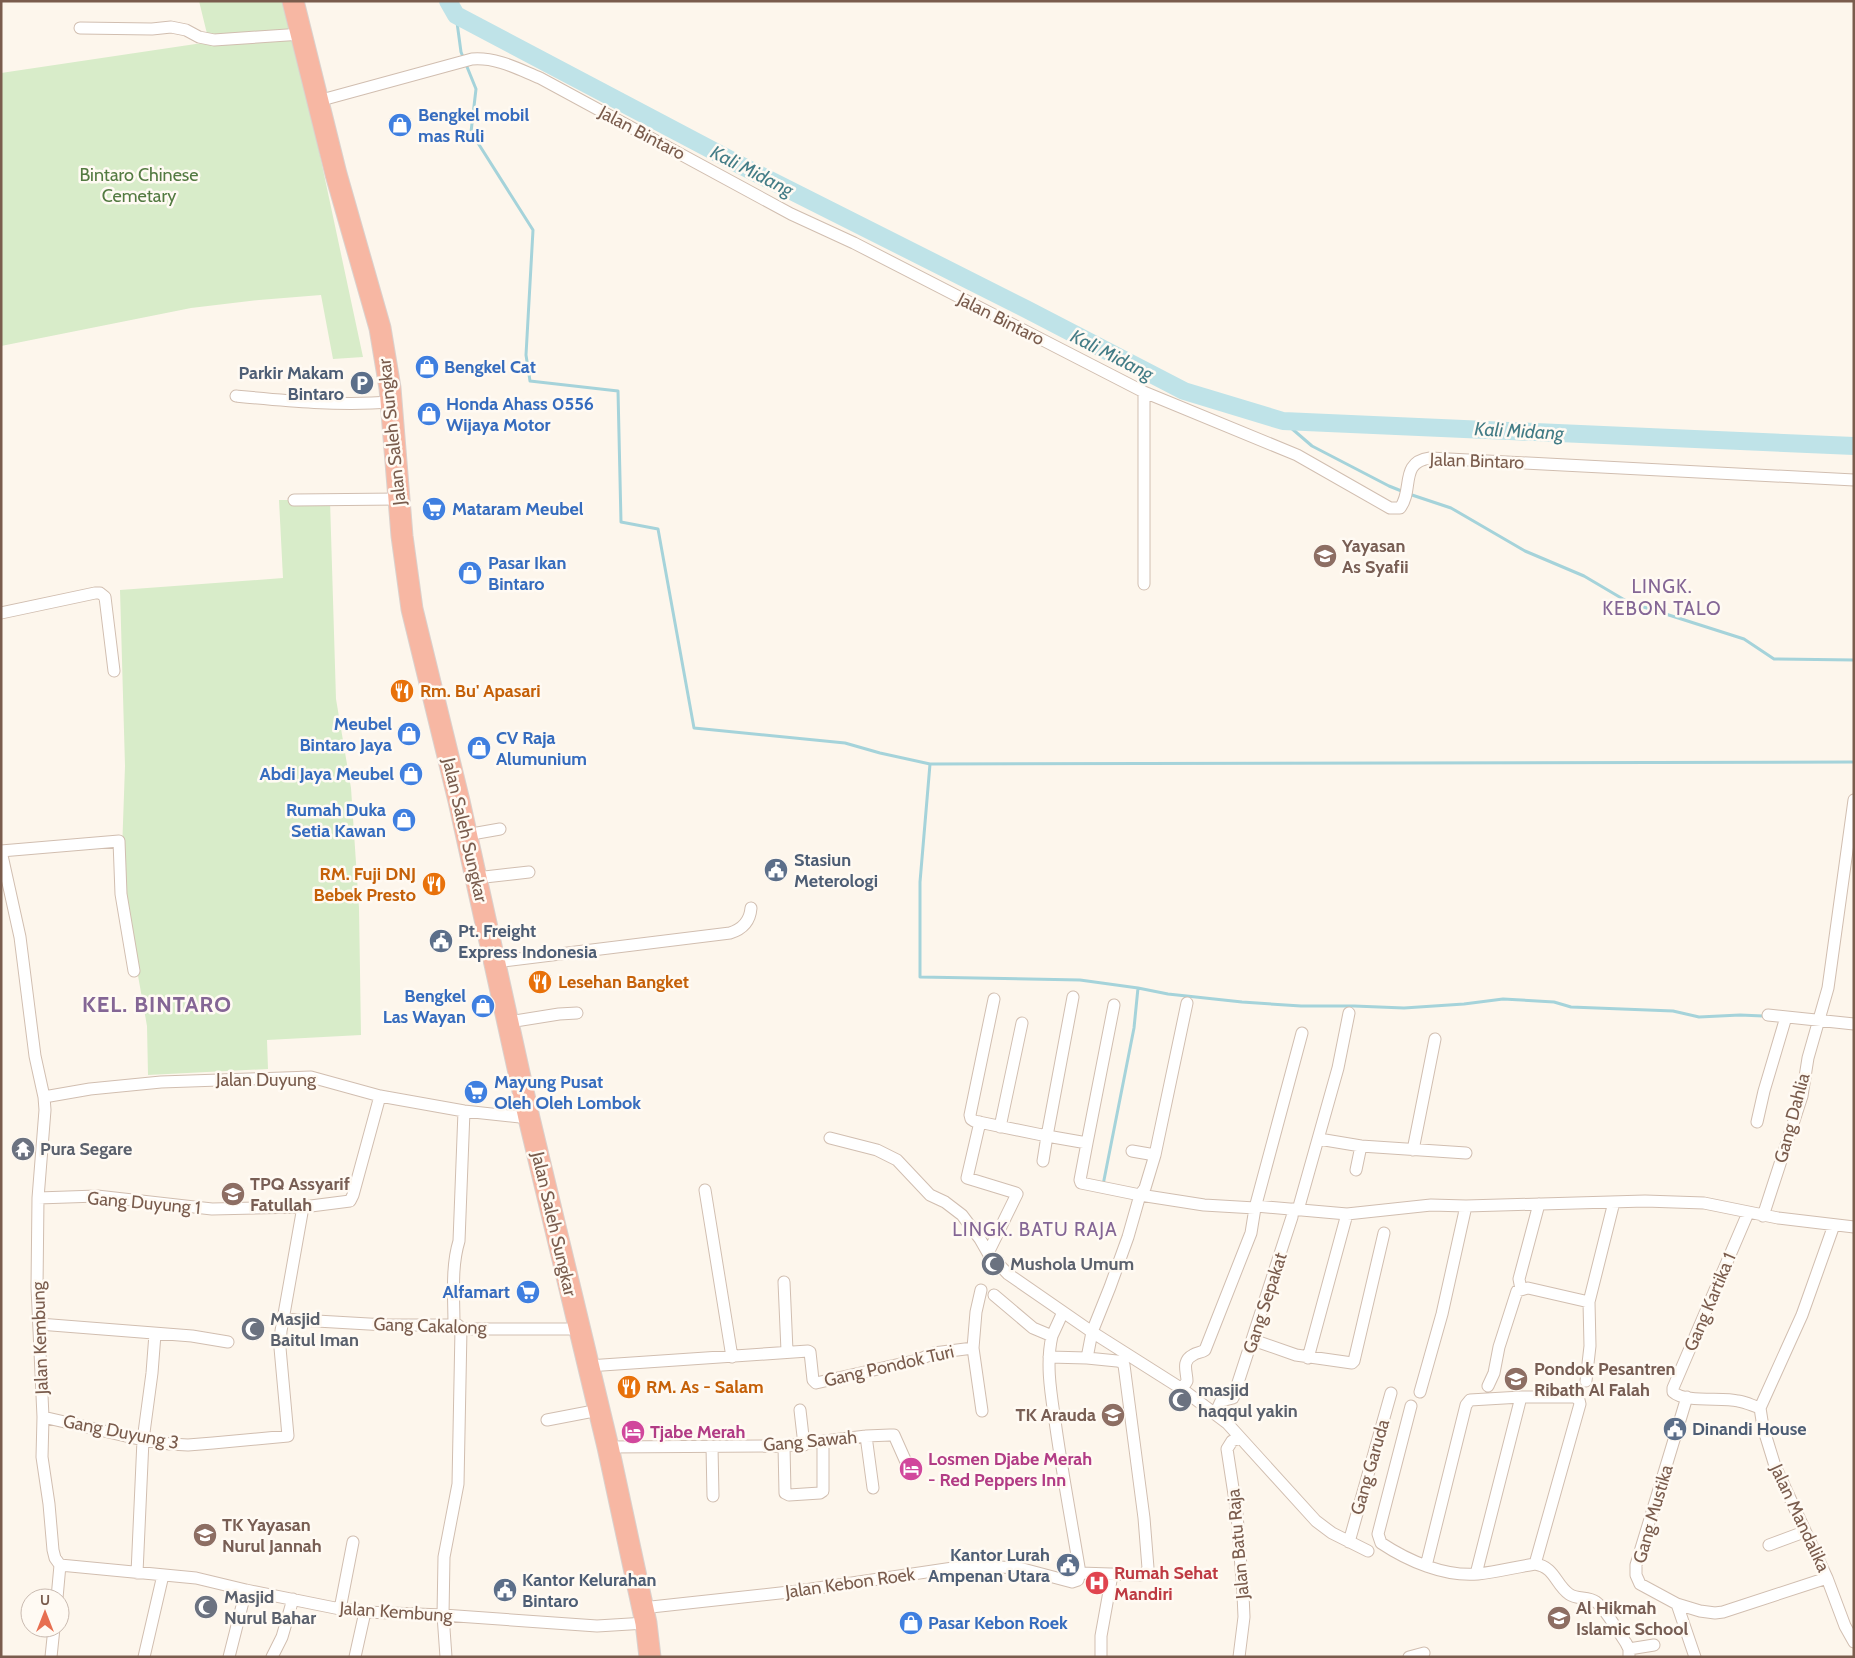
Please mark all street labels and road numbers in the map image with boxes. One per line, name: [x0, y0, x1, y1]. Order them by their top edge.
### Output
street label: Jalan Bintaro: [594, 101, 689, 165]
street label: Jalan Bintaro: [953, 287, 1048, 350]
street label: Jalan Saleh Sungkar: [373, 357, 411, 508]
street label: Jalan Bintaro: [1428, 448, 1525, 474]
street label: Jalan Saleh Sungkar: [437, 755, 492, 905]
street label: Jalan Duyung: [215, 1069, 317, 1091]
street label: Gang Dahlia: [1769, 1070, 1815, 1165]
street label: Jalan Saleh Sungkar: [526, 1149, 581, 1299]
street label: Gang Duyung 1: [86, 1187, 202, 1219]
street label: Gang Kartika 1: [1679, 1249, 1741, 1355]
street label: Gang Sepakat: [1238, 1250, 1292, 1356]
street label: Jalan Kembung: [27, 1280, 53, 1396]
street label: Gang Cakalong: [373, 1313, 488, 1339]
street label: Gang Pondok Turi: [822, 1340, 956, 1392]
street label: Gang Duyung 3: [61, 1410, 181, 1454]
street label: Gang Garuda: [1346, 1416, 1394, 1517]
street label: Gang Sawah: [762, 1426, 858, 1456]
street label: Jalan Mandalika: [1765, 1460, 1835, 1576]
street label: Gang Mustika: [1628, 1462, 1678, 1566]
street label: Jalan Batu Raja: [1222, 1488, 1254, 1601]
street label: Jalan Kebon Roek: [783, 1563, 917, 1603]
street label: Jalan Kembung: [338, 1597, 454, 1627]

